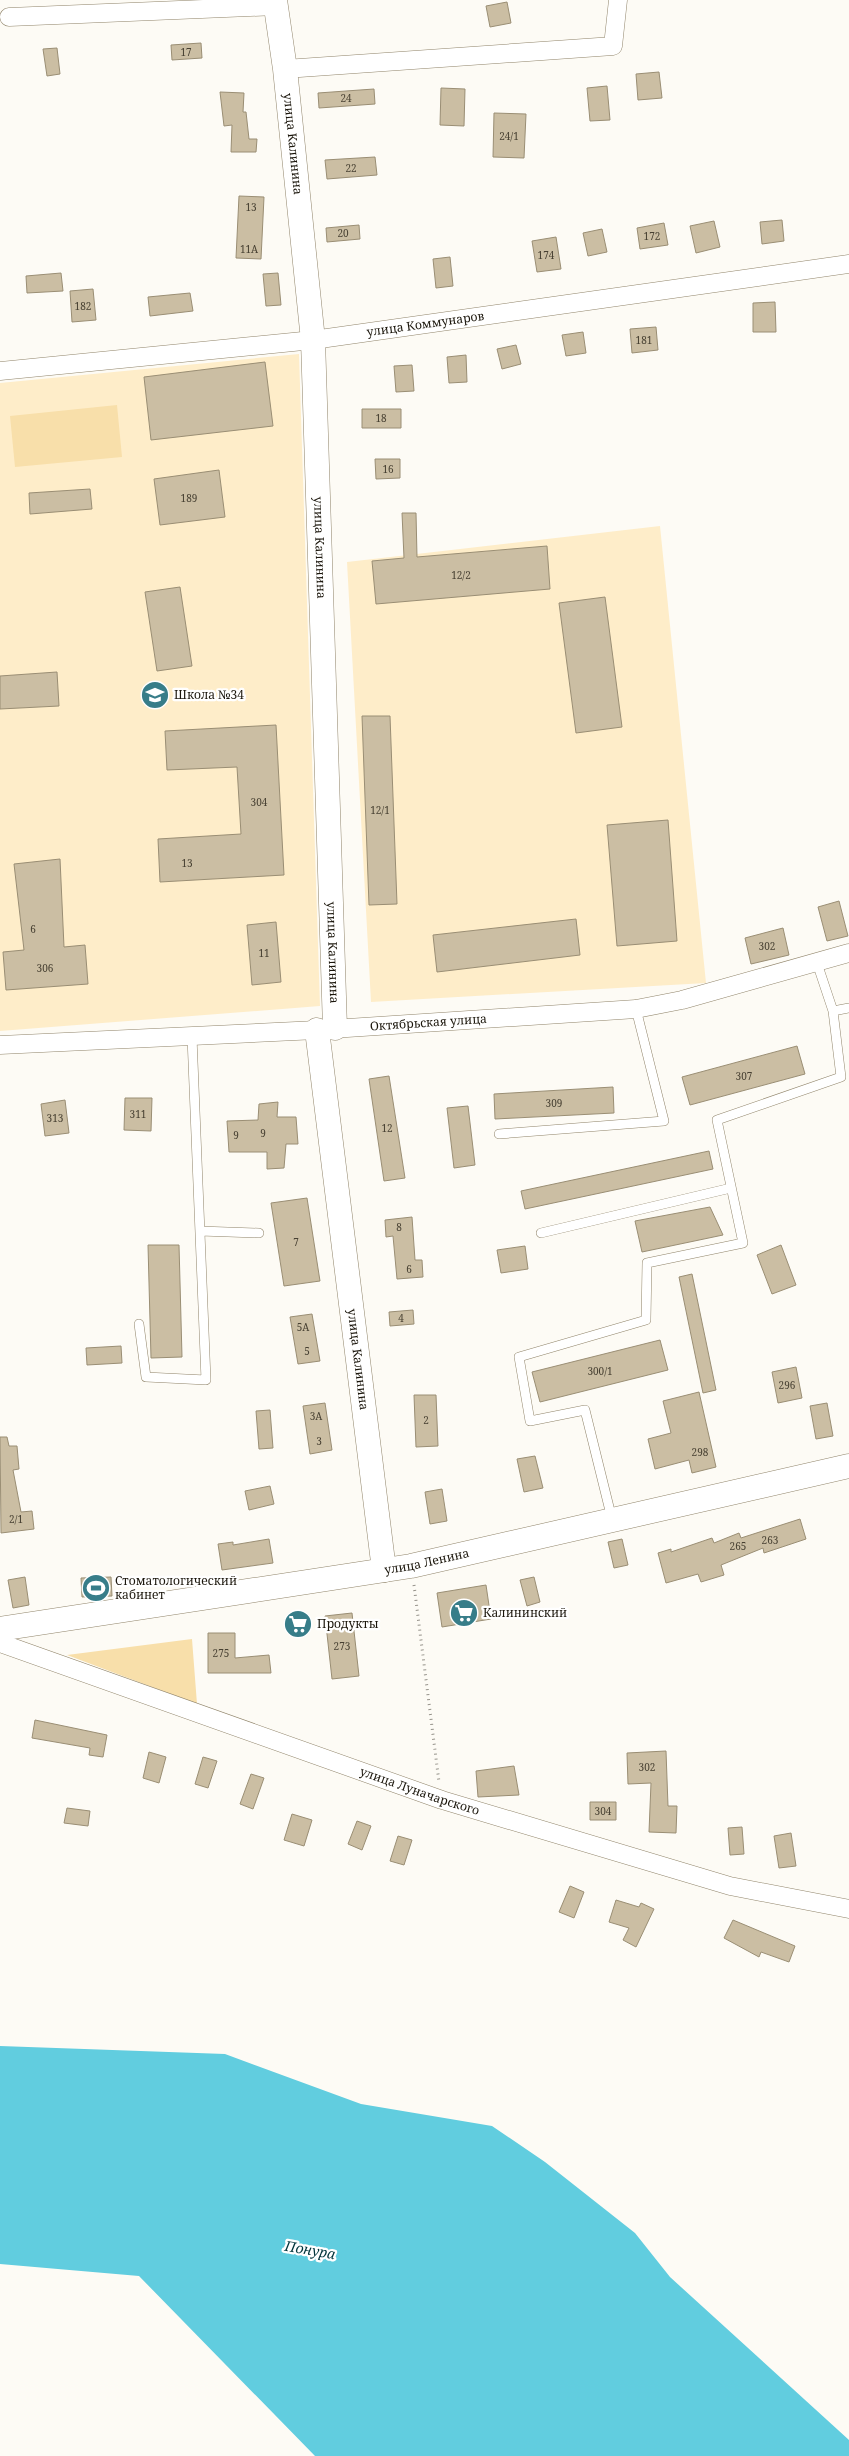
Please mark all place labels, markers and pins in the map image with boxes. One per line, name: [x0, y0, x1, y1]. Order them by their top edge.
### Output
school or university icon: Школа №34: [140, 680, 170, 710]
place label: Школа №34: [174, 686, 244, 703]
place label: Стоматологический кабинет: [115, 1572, 237, 1603]
sports icon: Стоматологический кабинет: [81, 1573, 111, 1603]
supermarket icon: Калининский: [449, 1598, 479, 1628]
place label: Калининский: [483, 1604, 567, 1621]
supermarket icon: Продукты: [283, 1609, 313, 1639]
place label: Продукты: [317, 1615, 379, 1632]

